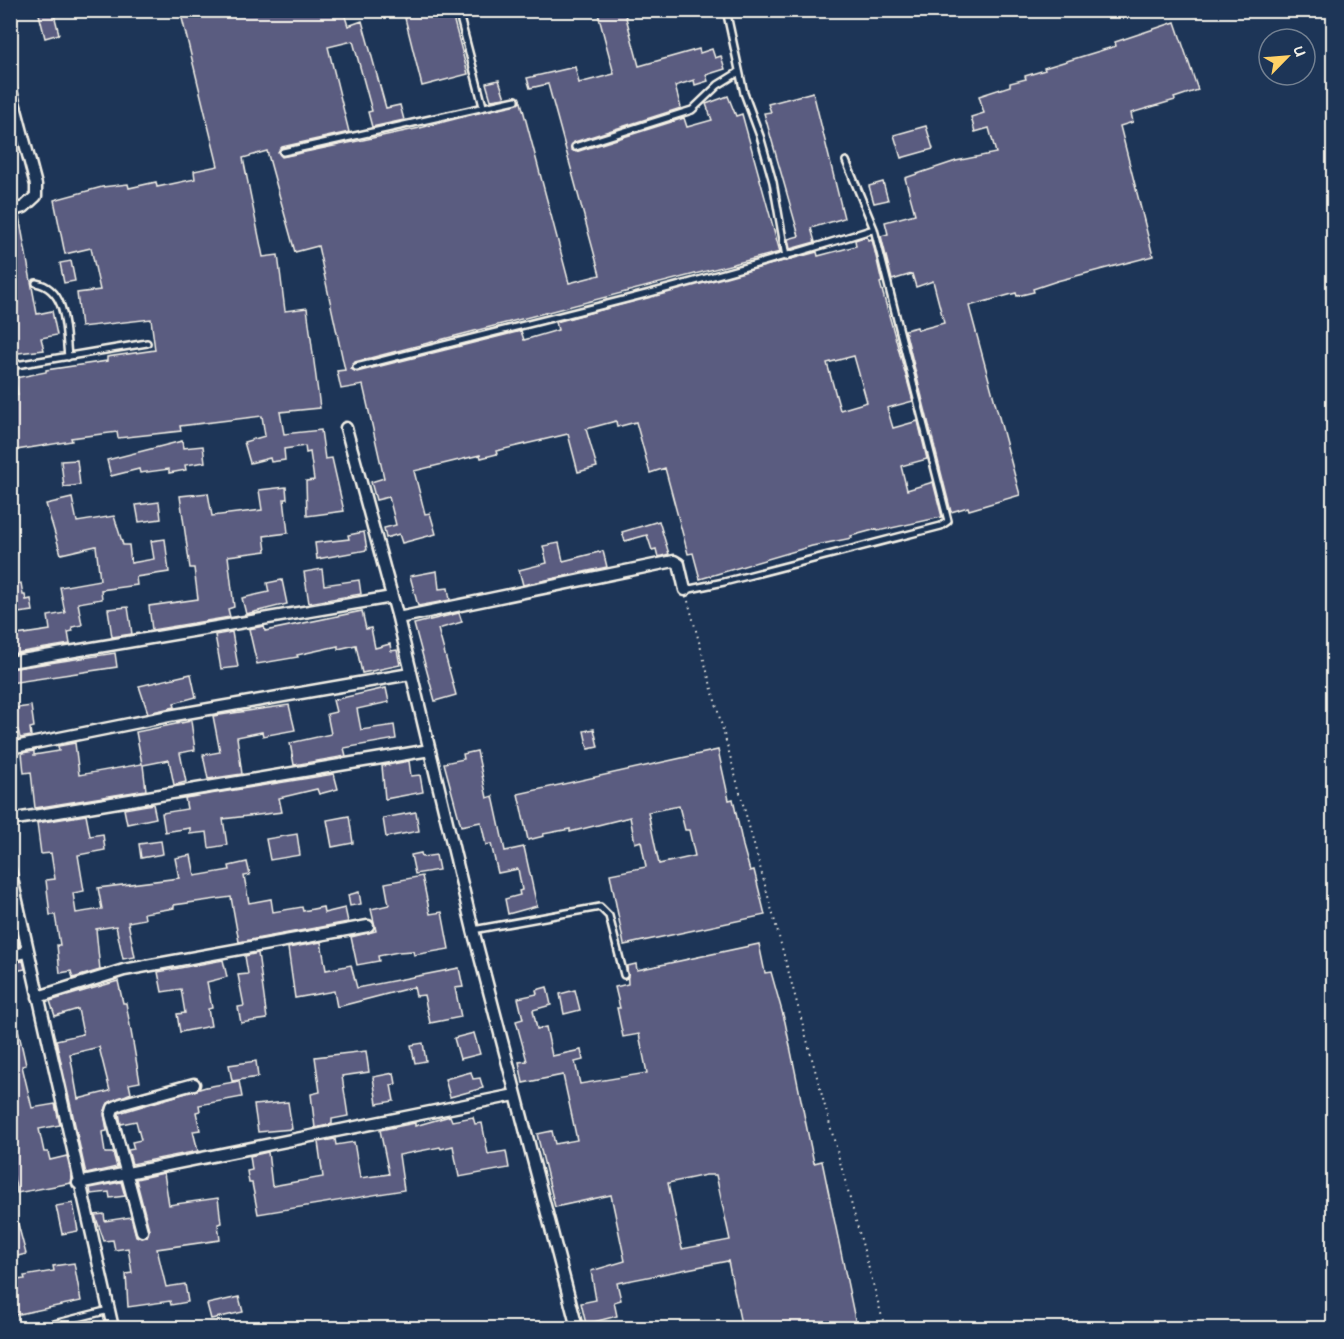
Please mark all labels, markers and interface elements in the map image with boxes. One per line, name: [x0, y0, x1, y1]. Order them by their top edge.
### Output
north arrow: [1257, 27, 1317, 87]
text: U: [1288, 42, 1312, 60]

